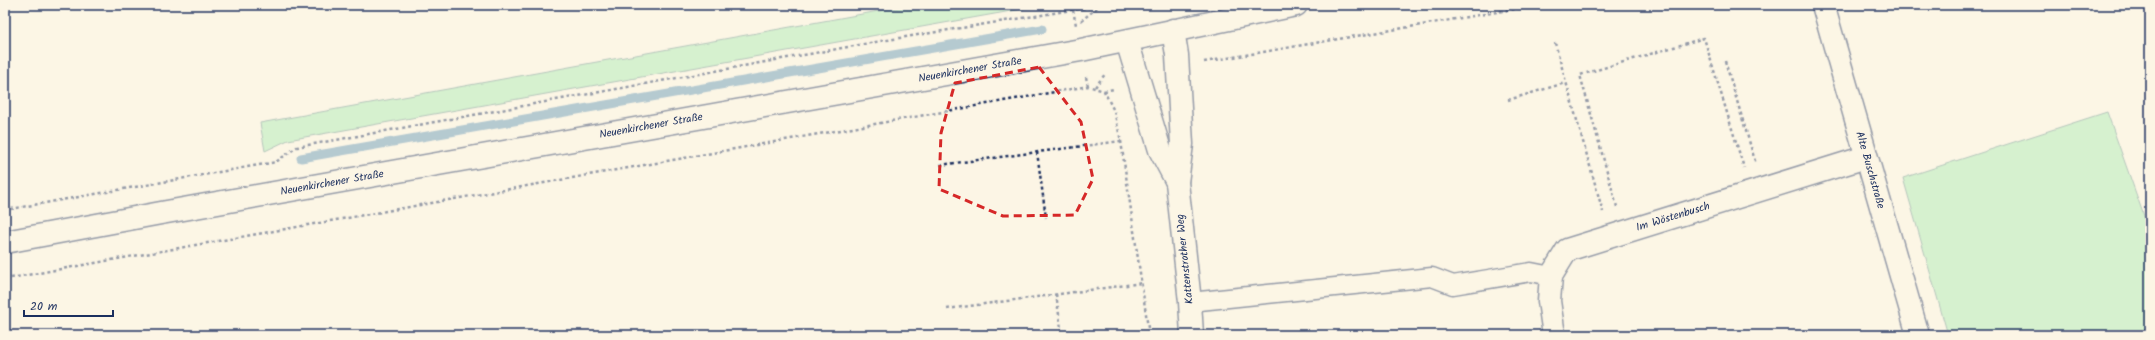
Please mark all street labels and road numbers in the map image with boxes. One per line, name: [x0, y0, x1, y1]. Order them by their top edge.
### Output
street label: Neuenkirchener Straße: [917, 52, 1023, 88]
street label: Neuenkirchener Straße: [598, 108, 704, 144]
street label: Alte Buschstraße: [1850, 129, 1890, 211]
street label: Neuenkirchener Straße: [279, 165, 385, 201]
street label: Im Wöstenbusch: [1634, 197, 1712, 237]
street label: Kattenstrother Weg: [1171, 213, 1199, 305]

